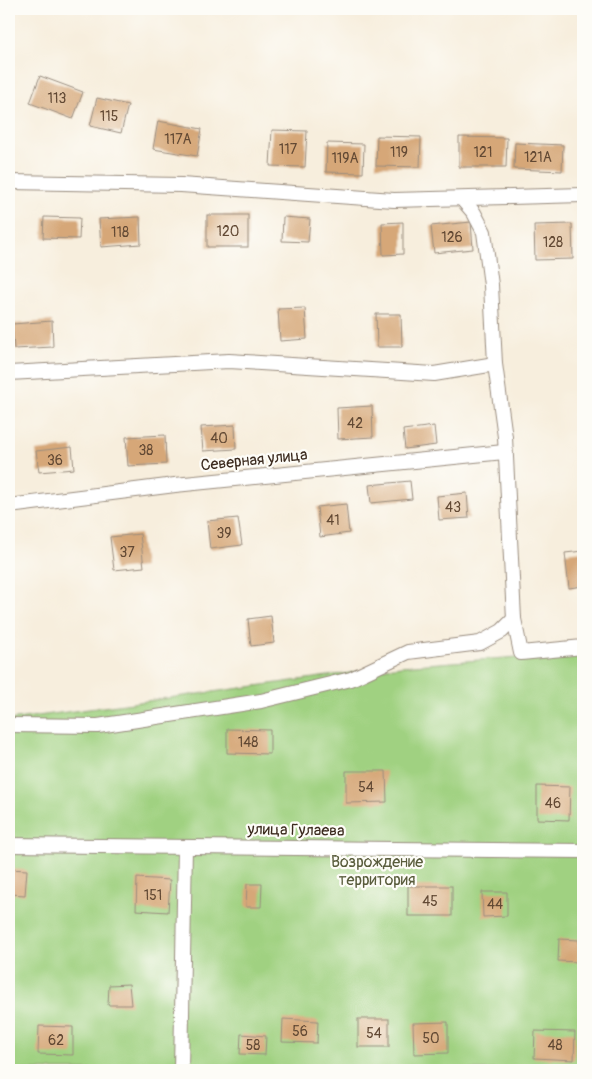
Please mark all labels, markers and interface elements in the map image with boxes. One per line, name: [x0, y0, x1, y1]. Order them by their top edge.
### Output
house number: 113: [48, 90, 67, 107]
house number: 115: [100, 108, 118, 125]
house number: 117А: [164, 131, 192, 148]
house number: 117: [279, 141, 298, 158]
house number: 119: [390, 144, 408, 161]
house number: 121: [474, 144, 492, 161]
house number: 121А: [524, 149, 552, 166]
house number: 119А: [331, 150, 359, 167]
house number: 120: [217, 223, 239, 240]
house number: 118: [111, 224, 129, 241]
house number: 126: [441, 229, 463, 246]
house number: 128: [543, 234, 563, 251]
house number: 42: [347, 415, 363, 432]
house number: 40: [210, 430, 228, 447]
house number: 38: [139, 442, 153, 459]
street label: Северная улица: [200, 444, 308, 476]
house number: 36: [47, 452, 63, 469]
house number: 43: [445, 499, 461, 516]
house number: 41: [326, 512, 340, 529]
house number: 39: [216, 525, 232, 542]
house number: 37: [119, 544, 135, 561]
house number: 148: [238, 734, 258, 751]
house number: 54: [358, 779, 374, 796]
house number: 46: [545, 795, 561, 812]
street label: улица Гулаева: [246, 819, 345, 841]
park label: Возрождение территория: [331, 852, 423, 890]
house number: 151: [144, 887, 162, 904]
house number: 45: [422, 893, 438, 910]
house number: 44: [487, 896, 503, 913]
house number: 56: [292, 1023, 308, 1040]
house number: 54: [366, 1025, 382, 1042]
house number: 50: [422, 1030, 440, 1047]
house number: 62: [48, 1032, 64, 1049]
house number: 58: [246, 1037, 260, 1054]
house number: 48: [547, 1037, 563, 1054]

